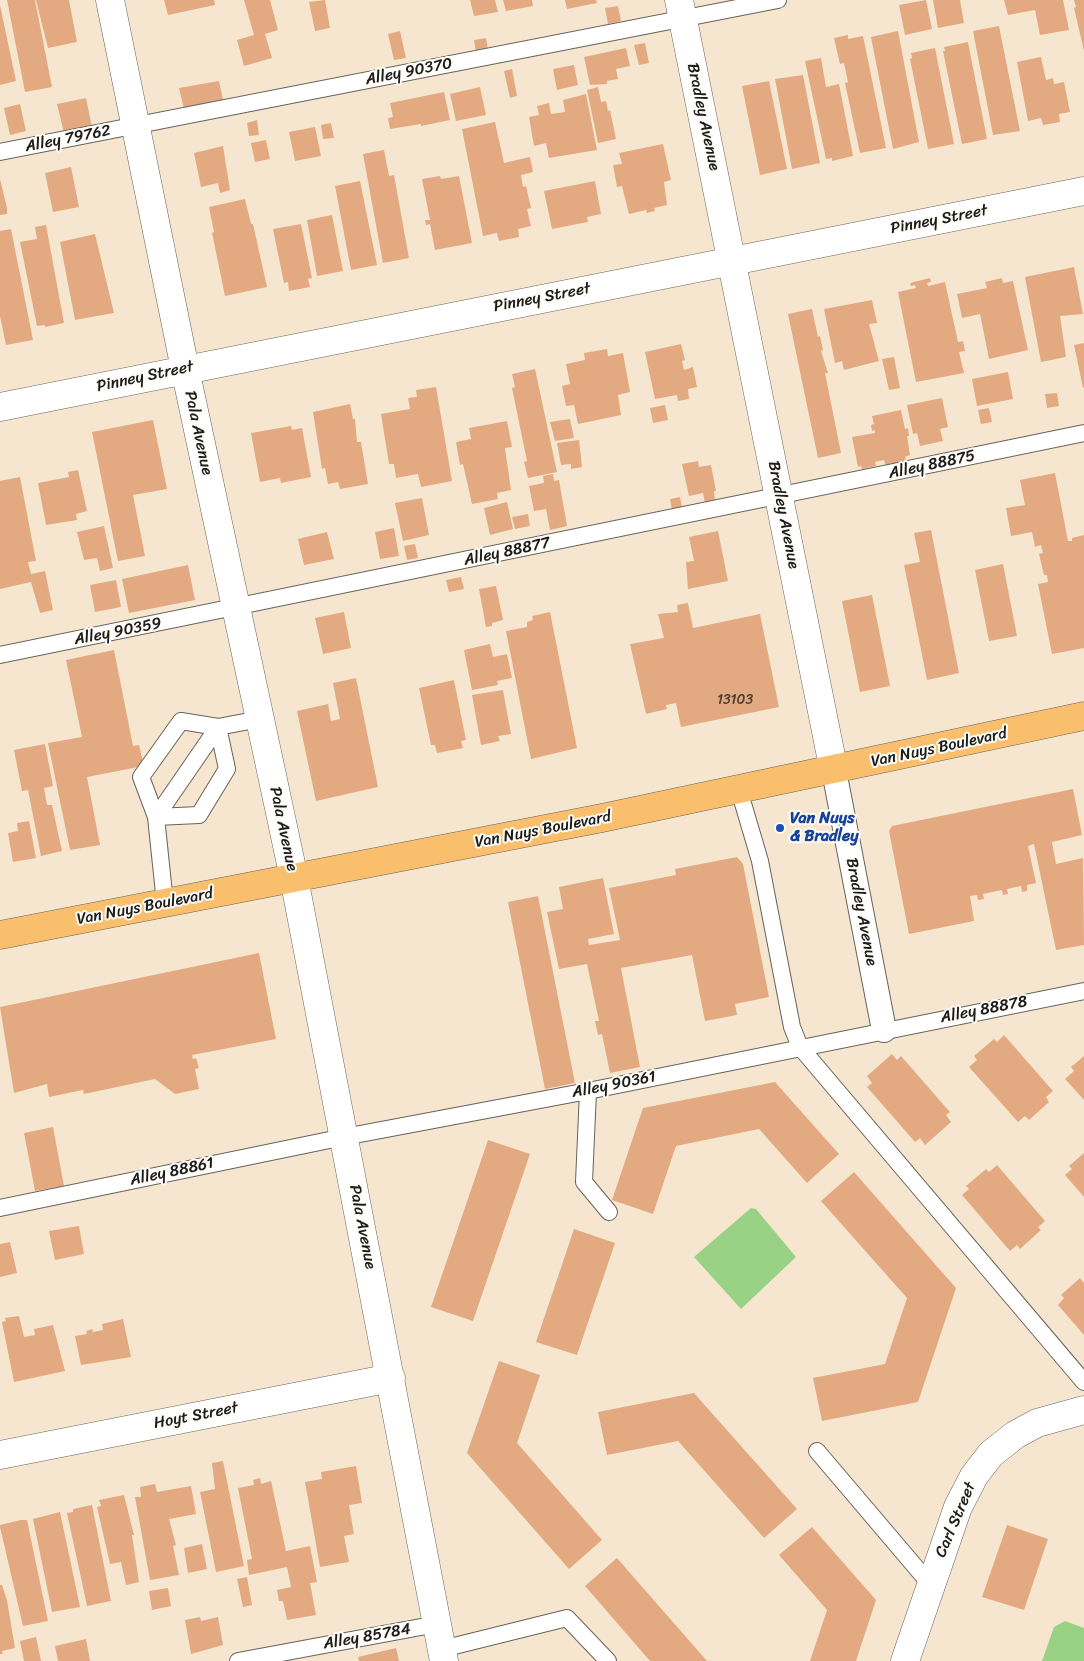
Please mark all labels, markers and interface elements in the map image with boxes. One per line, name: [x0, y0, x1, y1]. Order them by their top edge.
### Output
street label: Alley 90370: [364, 54, 454, 90]
street label: Bradley Avenue: [682, 61, 724, 173]
street label: Alley 79762: [24, 121, 112, 157]
street label: Pinney Street: [889, 201, 989, 239]
street label: Pinney Street: [492, 279, 592, 317]
street label: Pinney Street: [95, 357, 195, 397]
street label: Pala Avenue: [180, 389, 216, 477]
street label: Alley 88875: [887, 446, 977, 484]
street label: Bradley Avenue: [763, 459, 803, 571]
street label: Alley 88877: [462, 534, 552, 570]
street label: Alley 90359: [73, 614, 163, 650]
house number: 13103: [717, 692, 753, 708]
street label: Van Nuys Boulevard: [869, 724, 1009, 772]
street label: Pala Avenue: [265, 785, 301, 873]
street label: Van Nuys Boulevard: [473, 807, 613, 853]
place label: Van Nuys & Bradley: [790, 809, 859, 847]
marker: Van Nuys & Bradley: [774, 822, 786, 834]
street label: Bradley Avenue: [841, 856, 881, 968]
street label: Van Nuys Boulevard: [75, 884, 215, 930]
street label: Alley 88878: [939, 992, 1029, 1028]
street label: Alley 90361: [571, 1067, 657, 1103]
street label: Alley 88861: [128, 1154, 216, 1190]
street label: Pala Avenue: [344, 1183, 380, 1271]
street label: Hoyt Street: [152, 1398, 240, 1434]
street label: Carl Street: [932, 1480, 980, 1560]
street label: Alley 85784: [322, 1620, 412, 1654]

